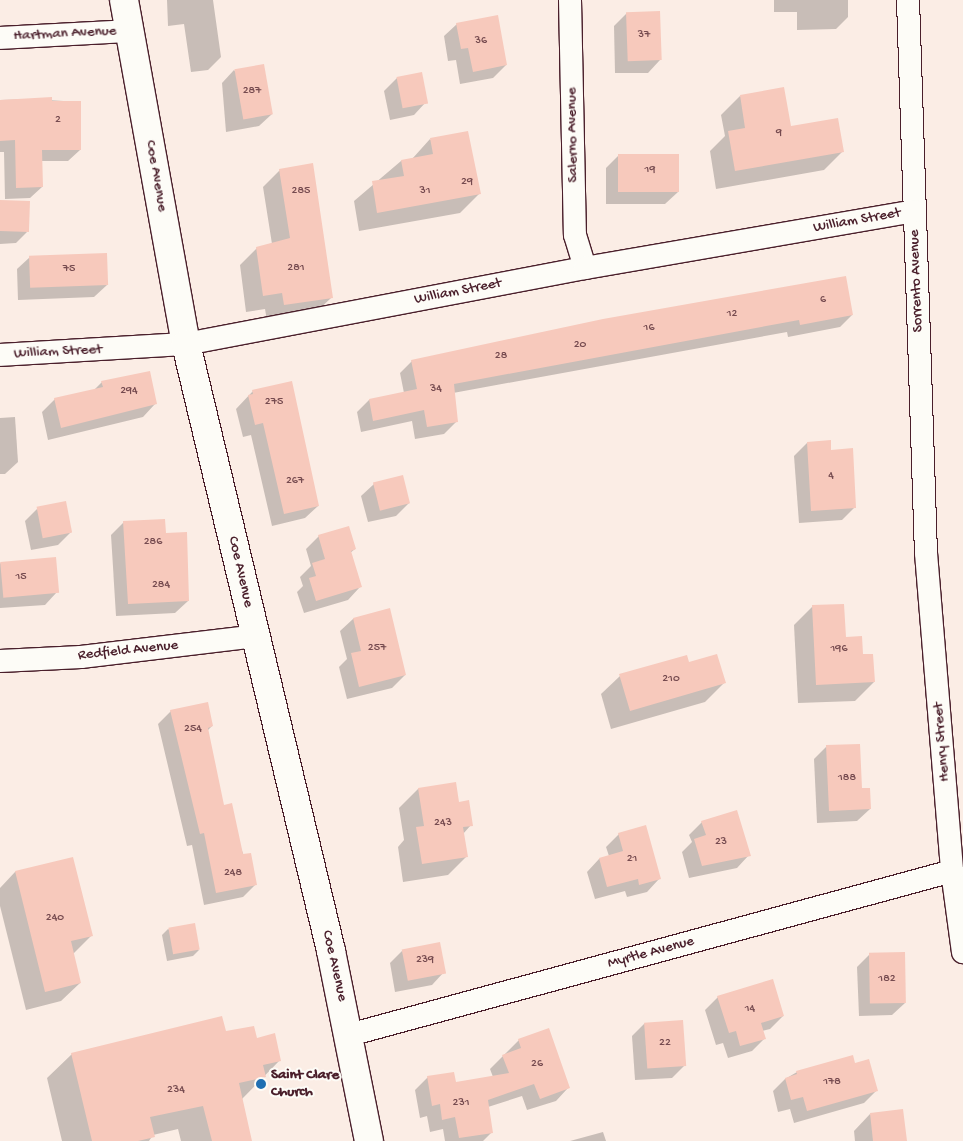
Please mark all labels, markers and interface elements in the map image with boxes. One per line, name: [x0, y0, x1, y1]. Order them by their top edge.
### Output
street label: Hartman Avenue: [13, 22, 117, 46]
house number: 37: [638, 29, 650, 43]
house number: 36: [475, 35, 487, 49]
house number: 287: [243, 85, 261, 99]
street label: Salerno Avenue: [563, 87, 583, 183]
house number: 2: [55, 114, 61, 128]
house number: 9: [776, 127, 782, 141]
street label: Coe Avenue: [141, 139, 171, 213]
house number: 19: [645, 164, 655, 178]
house number: 29: [461, 176, 473, 190]
house number: 285: [292, 185, 310, 199]
house number: 31: [419, 185, 431, 199]
street label: William Street: [812, 204, 902, 238]
street label: Sorrento Avenue: [906, 229, 928, 333]
house number: 281: [287, 262, 305, 276]
house number: 75: [63, 263, 75, 277]
street label: William Street: [413, 275, 503, 309]
house number: 6: [820, 294, 826, 308]
house number: 12: [727, 308, 737, 322]
house number: 16: [644, 322, 654, 336]
house number: 20: [574, 339, 586, 353]
street label: William Street: [13, 341, 103, 363]
house number: 28: [495, 350, 507, 364]
house number: 34: [430, 383, 442, 397]
house number: 294: [120, 385, 138, 399]
house number: 275: [265, 396, 283, 410]
house number: 4: [828, 470, 834, 484]
house number: 267: [286, 475, 304, 489]
street label: Coe Avenue: [223, 535, 257, 609]
house number: 286: [144, 536, 162, 550]
house number: 15: [15, 571, 27, 585]
house number: 284: [152, 579, 170, 593]
street label: Redfield Avenue: [77, 637, 179, 665]
house number: 257: [368, 642, 386, 656]
house number: 196: [831, 643, 847, 657]
house number: 210: [662, 673, 680, 687]
street label: Henry Street: [930, 702, 954, 782]
house number: 254: [184, 723, 202, 737]
house number: 188: [838, 772, 856, 786]
house number: 243: [434, 817, 452, 831]
house number: 23: [715, 836, 727, 850]
house number: 21: [627, 853, 637, 867]
house number: 248: [224, 867, 242, 881]
house number: 240: [46, 912, 64, 926]
street label: Coe Avenue: [317, 929, 351, 1003]
street label: Myrtle Avenue: [606, 933, 696, 973]
house number: 239: [416, 954, 434, 968]
house number: 182: [878, 973, 896, 987]
house number: 14: [745, 1003, 755, 1017]
house number: 22: [659, 1037, 671, 1051]
house number: 26: [531, 1058, 543, 1072]
place label: Saint Clare Church: [271, 1066, 339, 1101]
house number: 178: [823, 1076, 841, 1090]
marker: Saint Clare Church: [255, 1078, 267, 1090]
house number: 234: [167, 1084, 185, 1098]
house number: 231: [453, 1097, 469, 1111]

